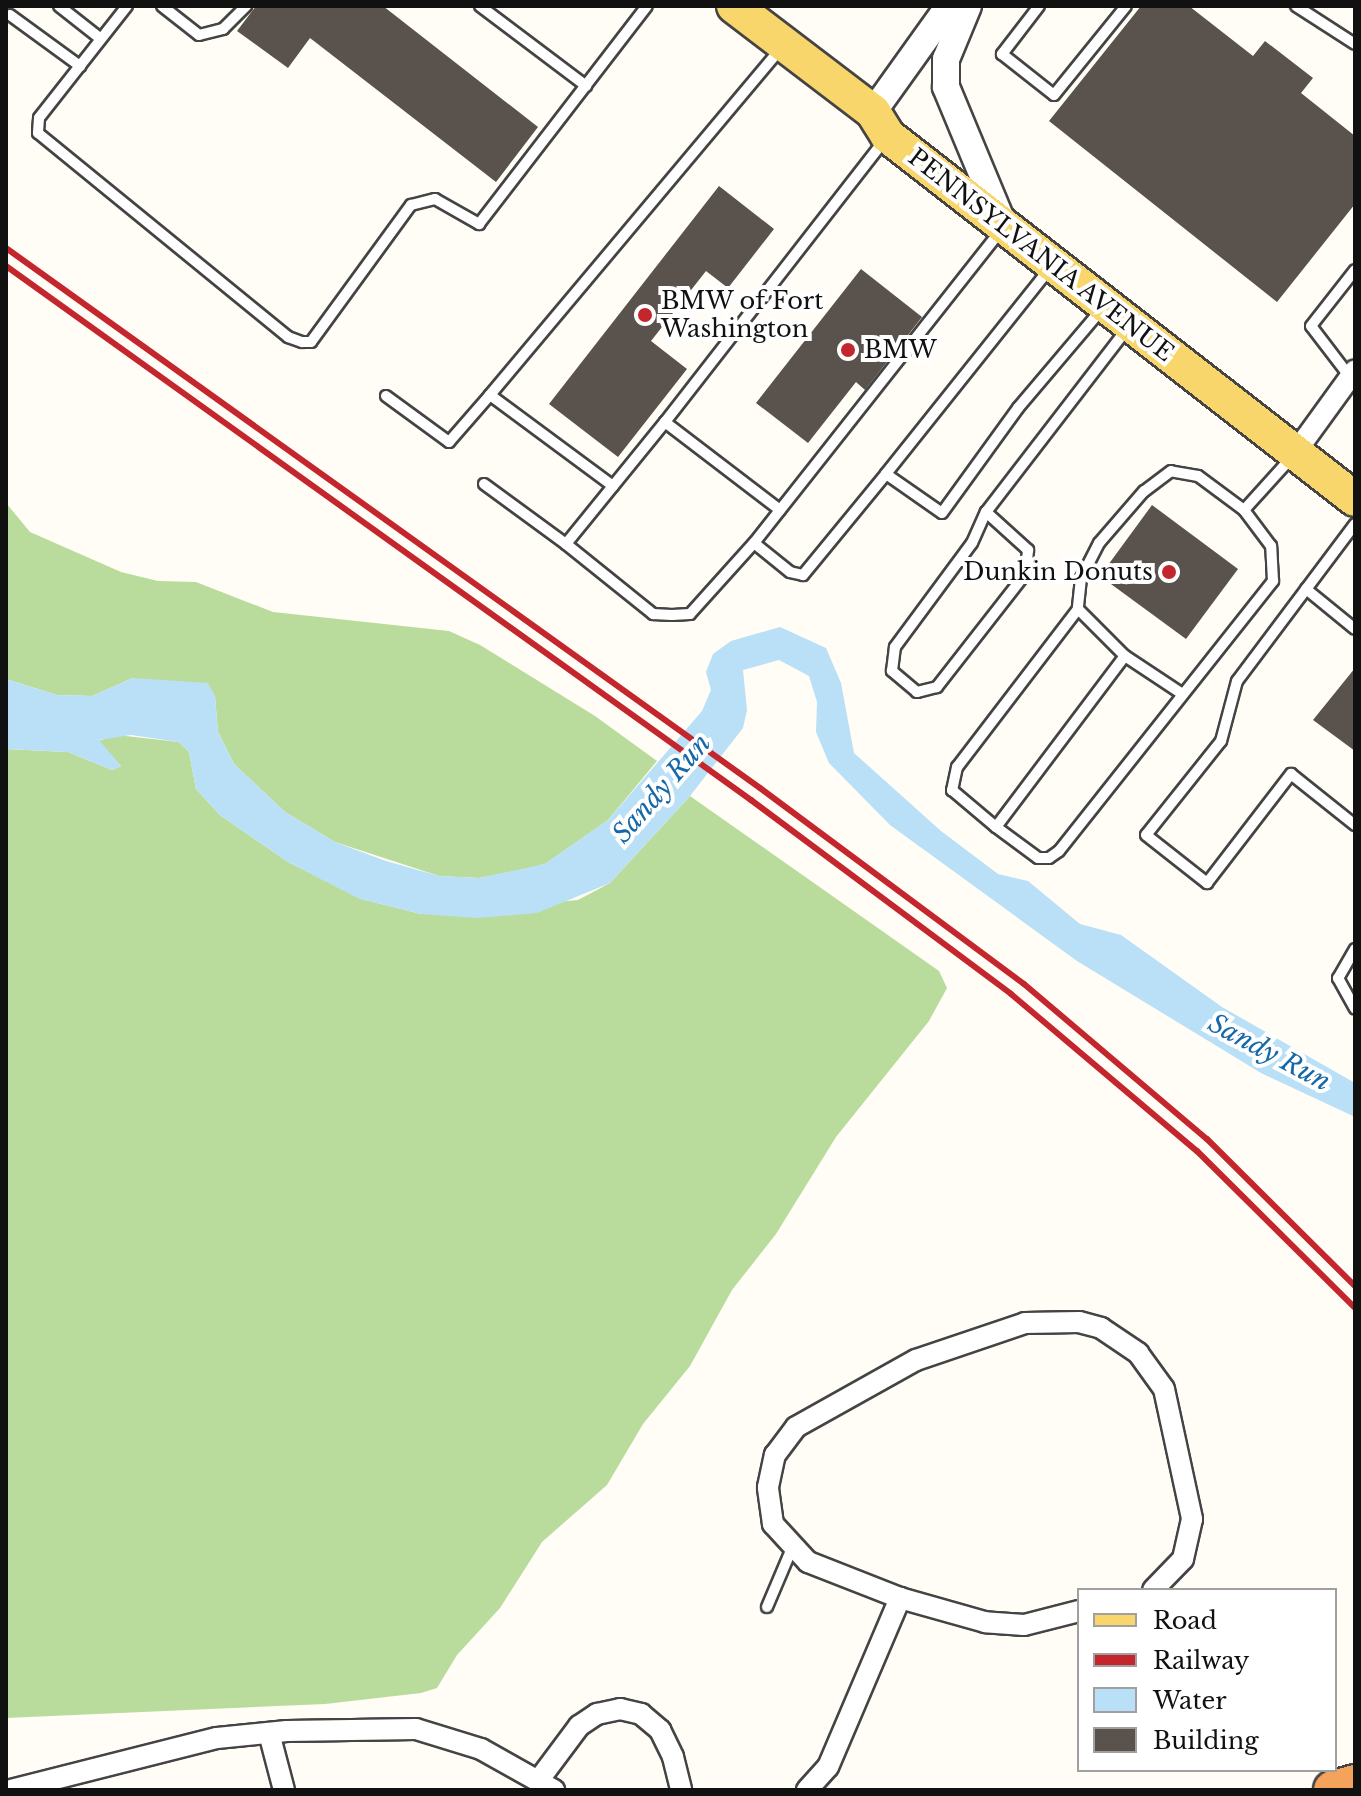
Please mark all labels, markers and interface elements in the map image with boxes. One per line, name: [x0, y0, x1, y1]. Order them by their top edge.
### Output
street label: PENNSYLVANIA AVENUE: [902, 142, 1180, 368]
place label: BMW of Fort Washington: [661, 287, 824, 343]
marker: BMW of Fort Washington: [636, 306, 654, 324]
place label: BMW: [864, 336, 937, 364]
marker: BMW: [839, 341, 857, 359]
place label: Dunkin Donuts: [963, 558, 1153, 586]
marker: Dunkin Donuts: [1160, 563, 1178, 581]
water label: Sandy Run: [606, 728, 718, 850]
water label: Sandy Run: [1203, 1008, 1335, 1098]
legend: [1077, 1588, 1337, 1772]
text: Road: [1153, 1606, 1217, 1635]
text: Railway: [1153, 1646, 1249, 1675]
text: Water: [1153, 1686, 1227, 1715]
text: Building: [1153, 1726, 1259, 1755]

